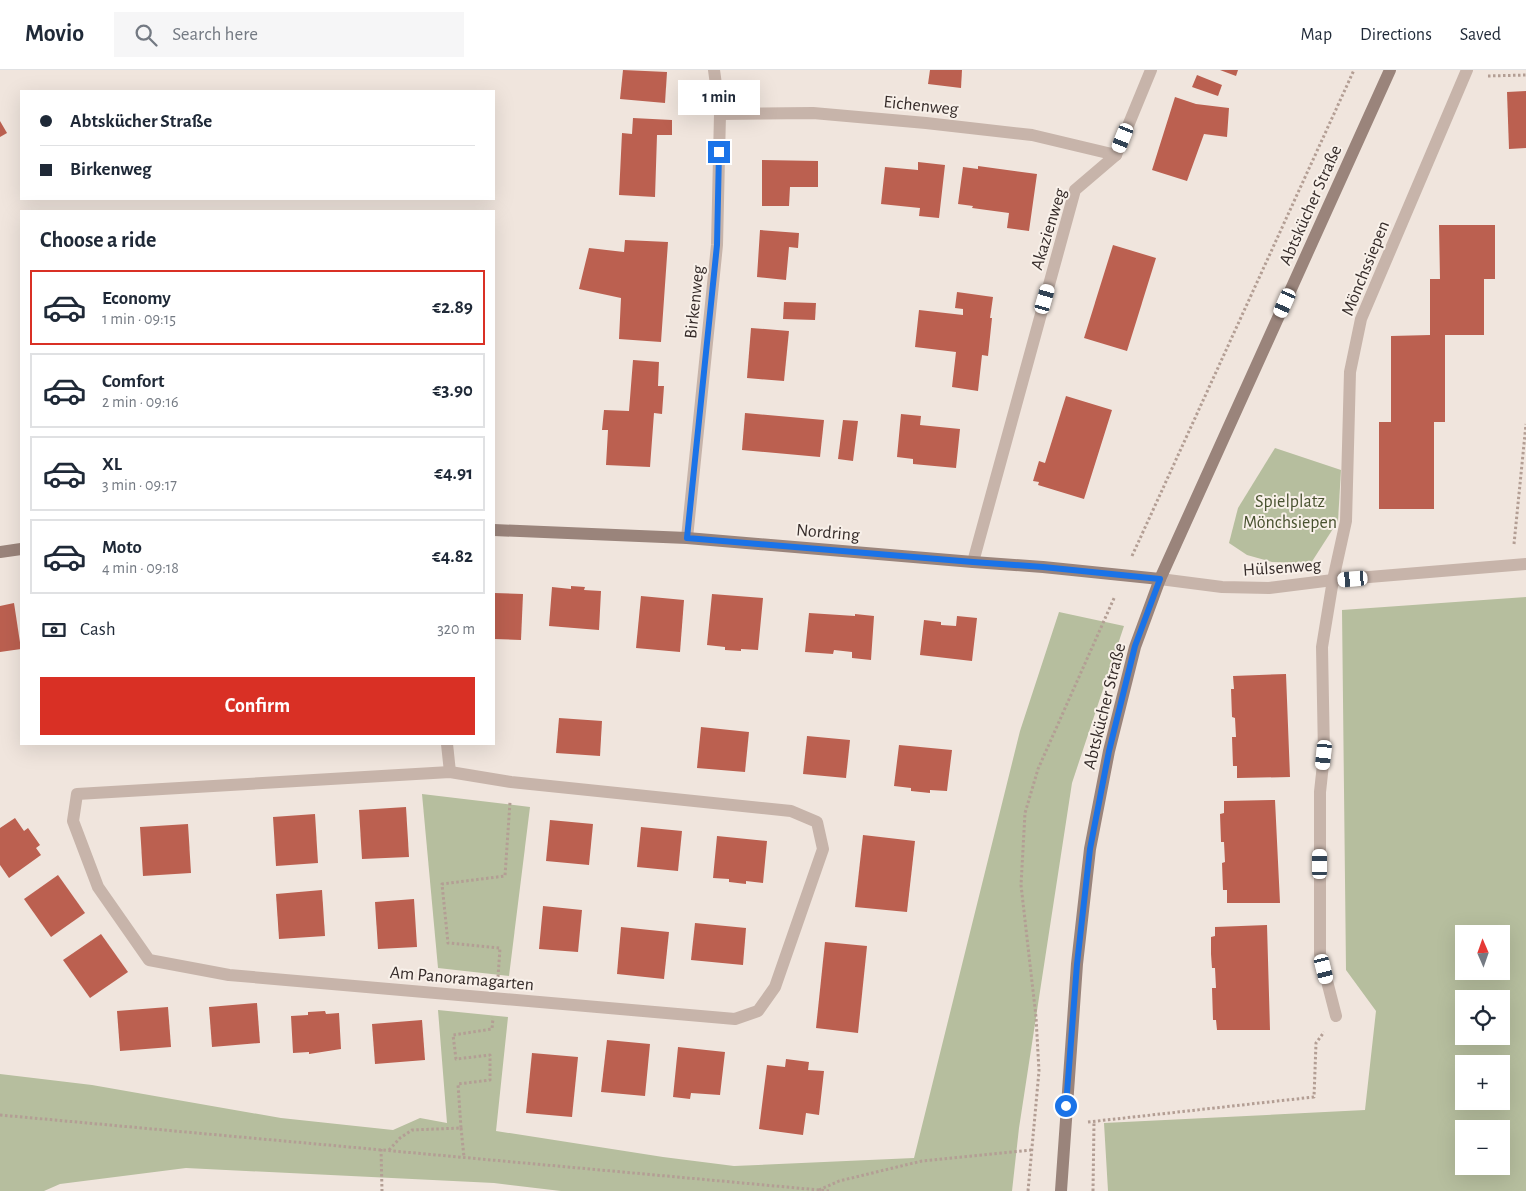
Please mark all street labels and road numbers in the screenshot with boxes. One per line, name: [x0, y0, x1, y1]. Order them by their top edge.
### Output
street label: Eichenweg: [882, 93, 960, 119]
street label: Abtskücher Straße: [1276, 143, 1345, 268]
street label: Akazienweg: [1028, 186, 1070, 272]
street label: Mönchssiepen: [1339, 218, 1393, 318]
street label: Birkenweg: [682, 264, 708, 340]
street label: Nordring: [795, 521, 861, 545]
street label: Hülsenweg: [1242, 556, 1322, 580]
street label: Abtskücher Straße: [1081, 641, 1129, 771]
street label: Am Panoramagarten: [389, 964, 535, 994]

